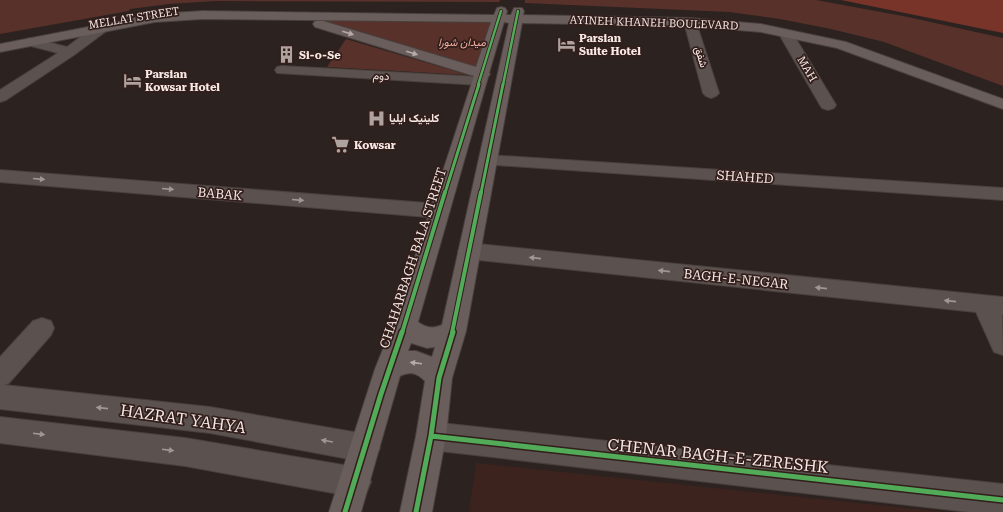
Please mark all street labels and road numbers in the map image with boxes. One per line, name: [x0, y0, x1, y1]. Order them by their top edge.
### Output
street label: MELLAT STREET: [88, 4, 180, 32]
street label: AYINEH KHANEH BOULEVARD: [569, 14, 739, 32]
street label: شفق: [692, 45, 710, 70]
street label: MAH: [794, 54, 820, 84]
street label: دوم: [372, 69, 390, 84]
street label: CHAHARBAGH BALA STREET: [377, 166, 449, 350]
street label: SHAHED: [716, 168, 774, 186]
street label: BABAK: [197, 185, 244, 203]
street label: BAGH-E-NEGAR: [683, 266, 789, 292]
street label: HAZRAT YAHYA: [119, 401, 248, 437]
street label: CHENAR BAGH-E-ZERESHK: [607, 435, 830, 477]

